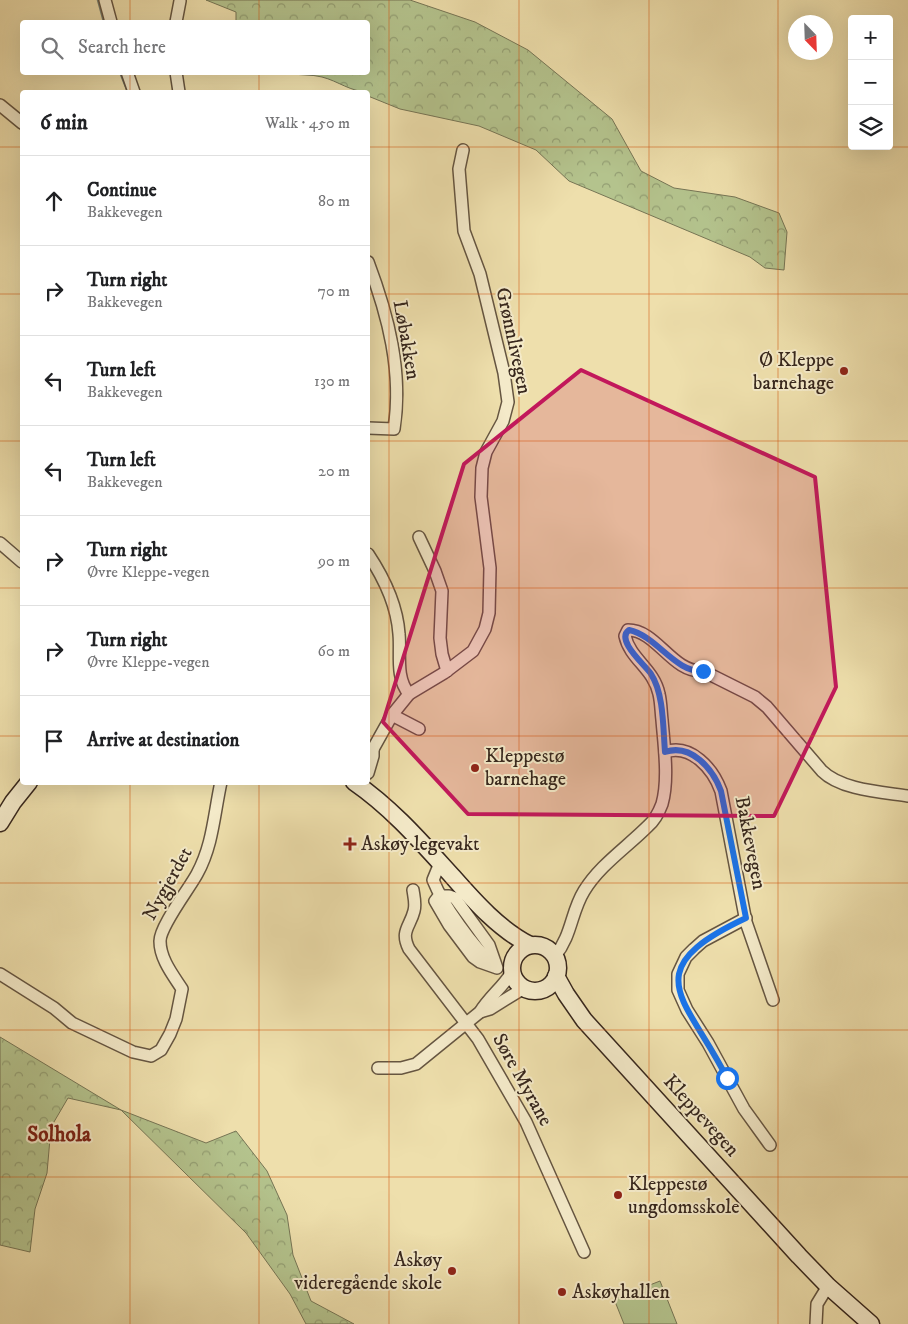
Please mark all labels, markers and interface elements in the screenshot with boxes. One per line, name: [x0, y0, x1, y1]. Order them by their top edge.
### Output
north arrow: [788, 15, 833, 60]
map controls: [848, 15, 893, 150]
button: +: [848, 15, 893, 60]
search box: [20, 20, 370, 75]
icon: search: [38, 34, 66, 62]
text: Search here: [78, 36, 166, 59]
button: −: [848, 60, 893, 105]
button: layers: [848, 105, 893, 150]
text: 6 min: [40, 110, 88, 136]
text: Walk · 450 m: [265, 113, 350, 133]
text: Continue: [87, 179, 157, 202]
icon: ahead: [40, 187, 68, 215]
text: 80 m: [318, 191, 350, 211]
text: Bakkevegen: [87, 202, 163, 222]
text: Turn right: [87, 269, 167, 292]
icon: right: [40, 277, 68, 305]
text: 70 m: [318, 281, 350, 301]
street label: Grønnlivegen: [489, 285, 537, 397]
text: Bakkevegen: [87, 292, 163, 312]
street label: Løbakken: [387, 298, 425, 382]
place label: Ø Kleppe barnehage: [753, 348, 834, 396]
text: Turn left: [87, 359, 156, 382]
marker: Ø Kleppe barnehage: [838, 365, 850, 377]
icon: left: [40, 367, 68, 395]
text: 130 m: [314, 371, 350, 391]
text: Bakkevegen: [87, 382, 163, 402]
text: Turn left: [87, 449, 156, 472]
icon: left: [40, 457, 68, 485]
text: 20 m: [318, 461, 350, 481]
text: Bakkevegen: [87, 472, 163, 492]
text: Turn right: [87, 539, 167, 562]
icon: right: [40, 547, 68, 575]
text: 90 m: [318, 551, 350, 571]
text: Øvre Kleppe-vegen: [87, 562, 210, 582]
text: Turn right: [87, 629, 167, 652]
icon: right: [40, 637, 68, 665]
text: 60 m: [318, 641, 350, 661]
text: Øvre Kleppe-vegen: [87, 652, 210, 672]
route end: [692, 660, 715, 683]
icon: arrive: [40, 727, 68, 755]
text: Arrive at destination: [87, 729, 239, 752]
place label: Kleppestø barnehage: [485, 744, 566, 792]
marker: Kleppestø barnehage: [469, 762, 481, 774]
street label: Bakkevegen: [729, 794, 771, 892]
place label: Askøy legevakt: [361, 832, 479, 857]
marker: Askøy legevakt: [343, 837, 357, 851]
street label: Nygjerdet: [138, 843, 198, 925]
street label: Søre Myrane: [486, 1029, 558, 1131]
route start: [716, 1067, 739, 1090]
street label: Kleppevegen: [658, 1070, 745, 1163]
district label: Solhola: [27, 1122, 92, 1148]
place label: Kleppestø ungdomsskole: [628, 1172, 740, 1220]
marker: Kleppestø ungdomsskole: [612, 1189, 624, 1201]
place label: Askøy videregående skole: [293, 1248, 443, 1296]
marker: Askøy videregående skole: [446, 1265, 458, 1277]
place label: Askøyhallen: [572, 1280, 670, 1305]
marker: Askøyhallen: [556, 1286, 568, 1298]

